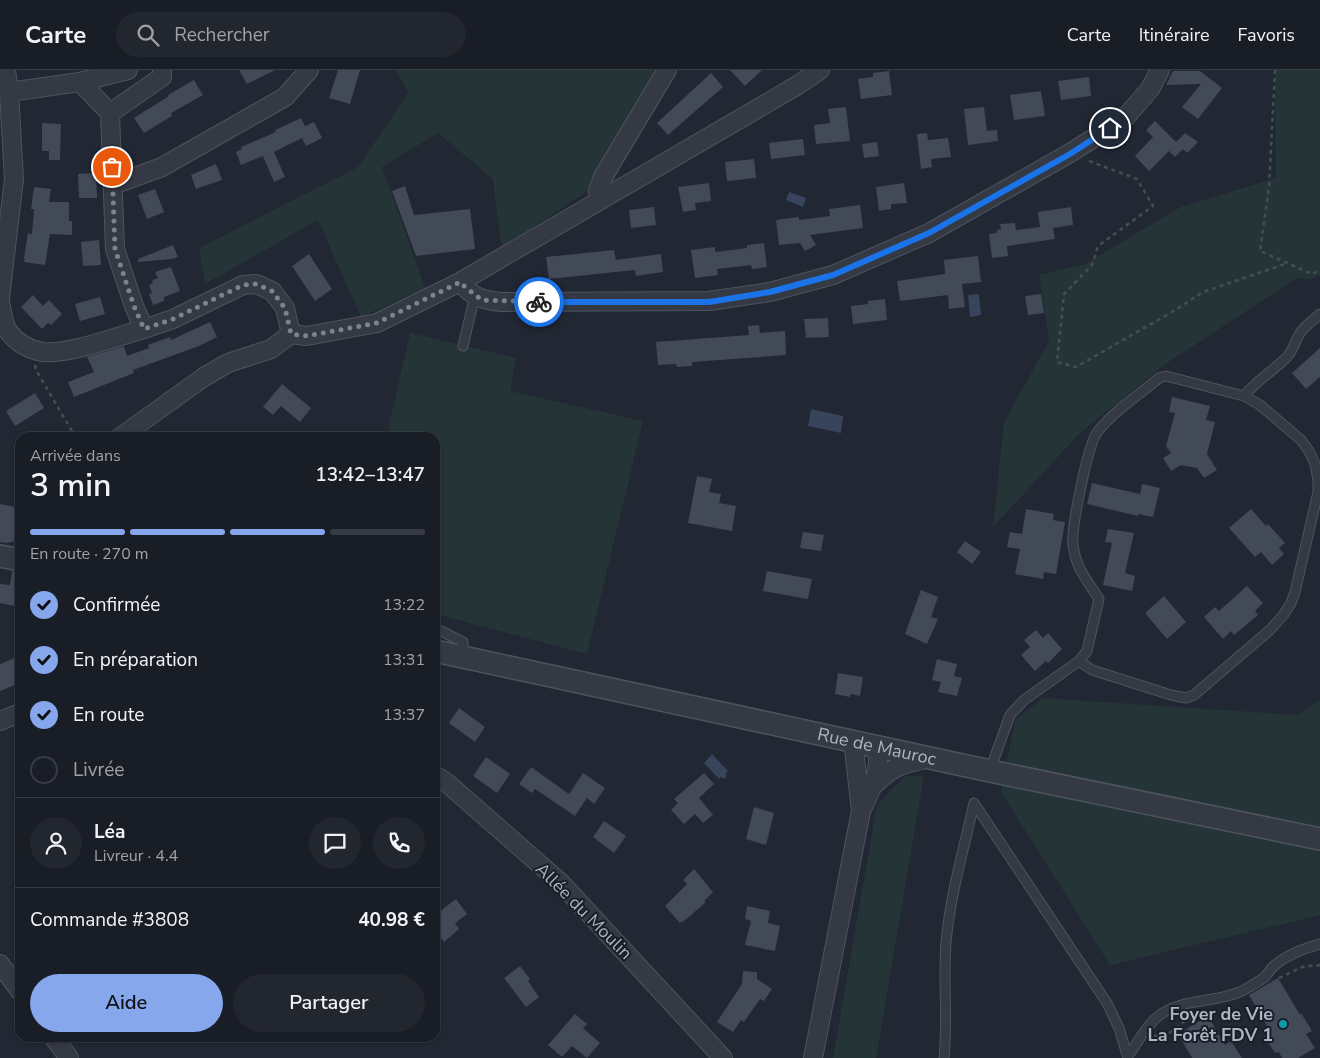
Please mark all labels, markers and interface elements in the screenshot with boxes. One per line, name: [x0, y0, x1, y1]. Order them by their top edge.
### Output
search box: [116, 12, 466, 57]
text: Carte: [25, 19, 86, 51]
icon: search: [134, 21, 162, 49]
text: Rechercher: [174, 22, 270, 48]
text: Carte: [1067, 23, 1111, 47]
text: Itinéraire: [1139, 23, 1210, 47]
text: Favoris: [1238, 23, 1295, 47]
pin: [1089, 107, 1131, 149]
icon: home: [1096, 114, 1124, 142]
pin: [91, 146, 133, 188]
icon: bag: [98, 153, 126, 181]
courier: [514, 277, 564, 327]
icon: bike: [525, 288, 553, 316]
text: Arrivée dans: [30, 445, 121, 467]
text: 13:42–13:47: [315, 462, 425, 488]
text: 3 min: [30, 464, 112, 507]
text: En route · 270 m: [30, 543, 149, 565]
icon: check: [30, 591, 58, 619]
text: Confirmée: [73, 592, 160, 618]
text: 13:22: [383, 594, 425, 616]
icon: check: [30, 646, 58, 674]
text: En préparation: [73, 647, 198, 673]
text: 13:31: [383, 649, 425, 671]
icon: check: [30, 701, 58, 729]
text: En route: [73, 702, 144, 728]
text: 13:37: [383, 704, 425, 726]
street label: Rue de Mauroc: [815, 722, 938, 771]
text: Livrée: [73, 757, 124, 783]
button: person: [30, 817, 82, 869]
button: chat: [309, 817, 361, 869]
button: phone: [373, 817, 425, 869]
text: Léa: [94, 819, 125, 845]
text: Livreur · 4.4: [94, 845, 178, 867]
street label: Allée du Moulin: [530, 857, 638, 965]
text: Commande #3808: [30, 907, 189, 933]
text: 40.98 €: [358, 907, 425, 933]
button: Aide: [30, 974, 223, 1032]
button: Partager: [233, 974, 425, 1032]
place label: Foyer de Vie La Forêt FDV 1: [1148, 1002, 1273, 1047]
marker: Foyer de Vie La Forêt FDV 1: [1277, 1018, 1289, 1030]

